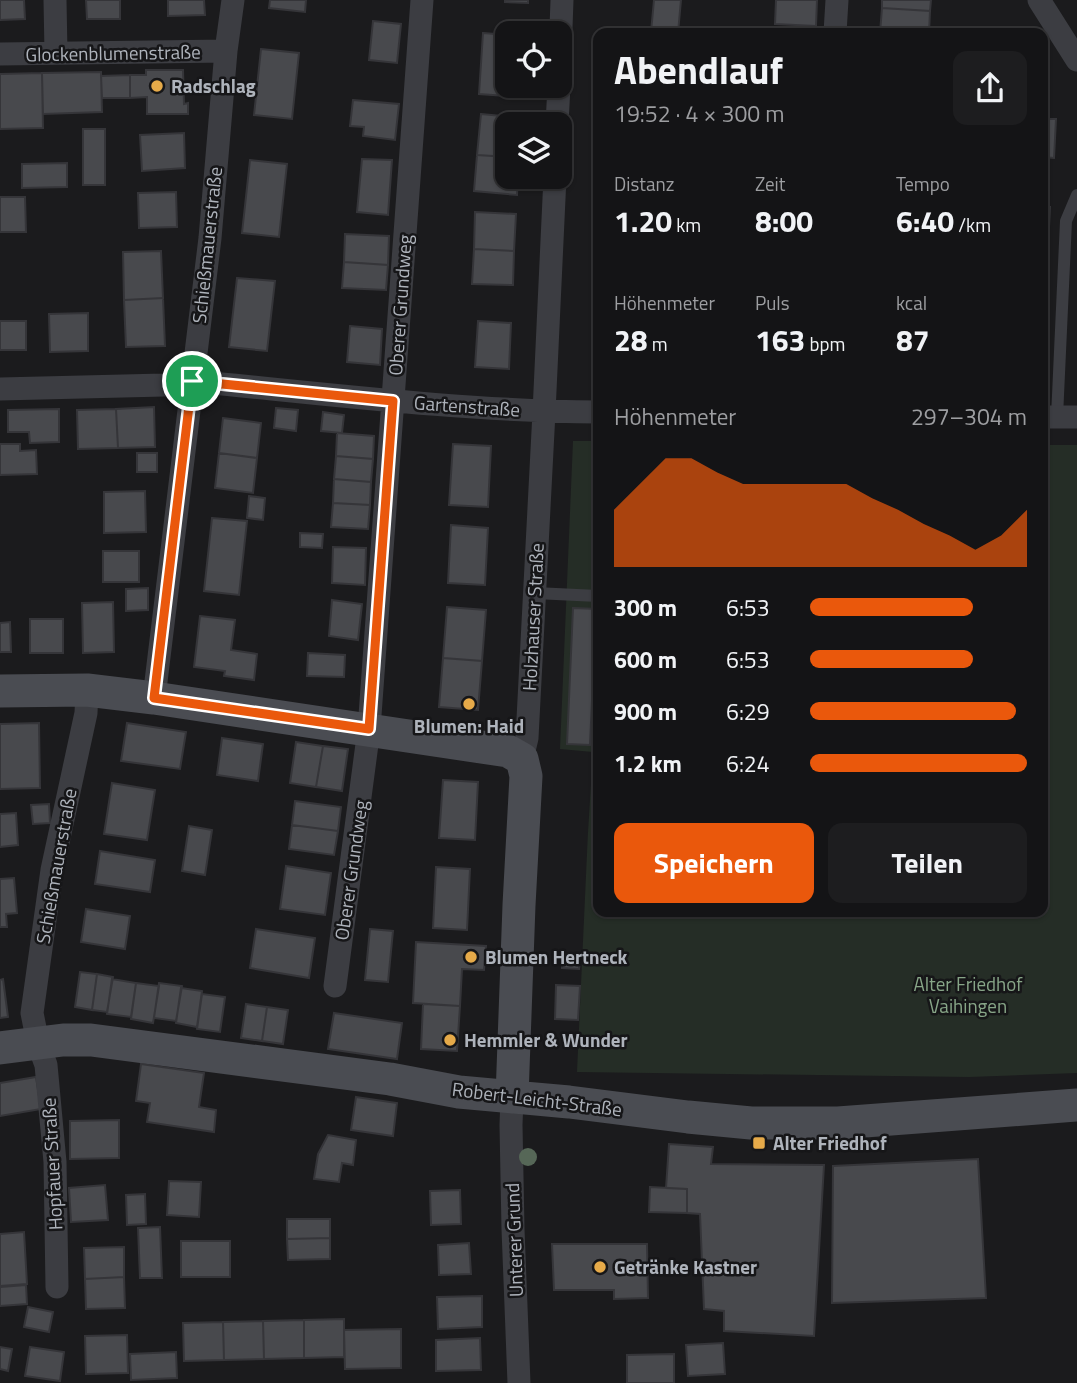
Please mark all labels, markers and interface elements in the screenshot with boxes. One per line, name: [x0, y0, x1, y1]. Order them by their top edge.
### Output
map controls: [495, 21, 572, 189]
button: locate: [495, 21, 572, 98]
street label: Glockenblumenstraße: [25, 36, 201, 69]
text: Abendlauf: [614, 41, 783, 99]
button: share: [953, 51, 1027, 125]
place label: Radschlag: [171, 71, 256, 100]
marker: Radschlag: [149, 78, 165, 94]
text: 19:52 · 4 × 300 m: [614, 96, 784, 131]
button: layers: [495, 112, 572, 189]
street label: Schießmauerstraße: [184, 165, 229, 325]
text: Distanz: [614, 169, 674, 198]
text: Zeit: [755, 169, 785, 198]
text: Tempo: [896, 169, 950, 198]
text: 1.20: [614, 198, 672, 244]
text: 8:00: [755, 198, 813, 244]
text: 6:40: [896, 198, 954, 244]
text: km: [672, 210, 701, 239]
text: /km: [954, 210, 991, 239]
street label: Oberer Grundweg: [380, 233, 419, 376]
text: Höhenmeter: [614, 288, 715, 317]
text: Puls: [755, 288, 790, 317]
text: kcal: [896, 288, 927, 317]
text: 28: [614, 317, 648, 363]
text: 163: [755, 317, 805, 363]
text: 87: [896, 317, 930, 363]
text: m: [648, 329, 668, 358]
text: bpm: [805, 329, 845, 358]
pin: [162, 351, 222, 411]
icon: arrive: [173, 362, 211, 400]
street label: Gartenstraße: [413, 387, 521, 424]
text: Höhenmeter: [614, 399, 736, 434]
text: 297–304 m: [911, 399, 1027, 434]
street label: Holzhauser Straße: [514, 542, 551, 692]
text: 300 m: [614, 590, 677, 625]
text: 6:53: [726, 590, 770, 625]
text: 600 m: [614, 642, 677, 677]
text: 6:53: [726, 642, 770, 677]
text: 900 m: [614, 694, 677, 729]
text: 6:29: [726, 694, 770, 729]
marker: Blumen: Haid: [461, 696, 477, 712]
place label: Blumen: Haid: [414, 711, 524, 740]
text: 1.2 km: [614, 746, 682, 781]
text: 6:24: [726, 746, 770, 781]
street label: Schießmauerstraße: [28, 786, 83, 946]
street label: Oberer Grundweg: [326, 798, 375, 942]
button: Speichern: [614, 823, 814, 903]
button: Teilen: [828, 823, 1027, 903]
place label: Blumen Hertneck: [485, 942, 628, 971]
marker: Blumen Hertneck: [463, 949, 479, 965]
park label: Alter Friedhof Vaihingen: [913, 969, 1023, 1020]
place label: Hemmler & Wunder: [464, 1025, 628, 1054]
marker: Hemmler & Wunder: [442, 1032, 458, 1048]
street label: Robert-Leicht-Straße: [450, 1074, 624, 1123]
street label: Hopfauer Straße: [34, 1097, 69, 1231]
place label: Alter Friedhof: [773, 1128, 887, 1157]
marker: Alter Friedhof: [751, 1135, 767, 1151]
street label: Unterer Grund: [497, 1183, 530, 1297]
place label: Getränke Kastner: [614, 1252, 757, 1281]
marker: Getränke Kastner: [592, 1259, 608, 1275]

